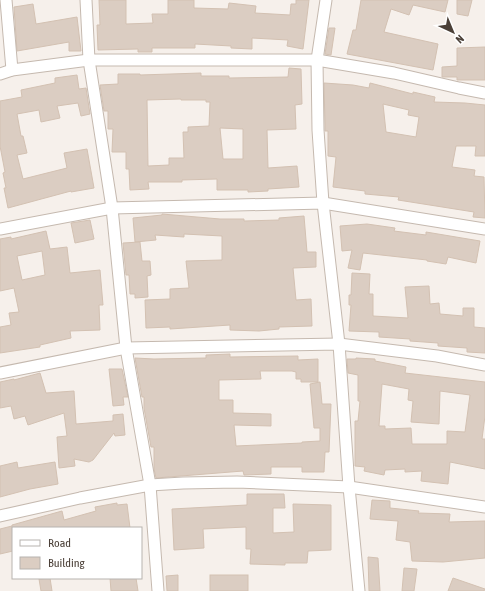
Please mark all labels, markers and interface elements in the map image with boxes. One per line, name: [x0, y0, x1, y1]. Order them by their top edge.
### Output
north arrow: [433, 12, 473, 52]
text: N: [453, 33, 466, 46]
legend: [12, 527, 142, 579]
text: Road: [48, 536, 71, 550]
text: Building: [48, 556, 86, 570]

